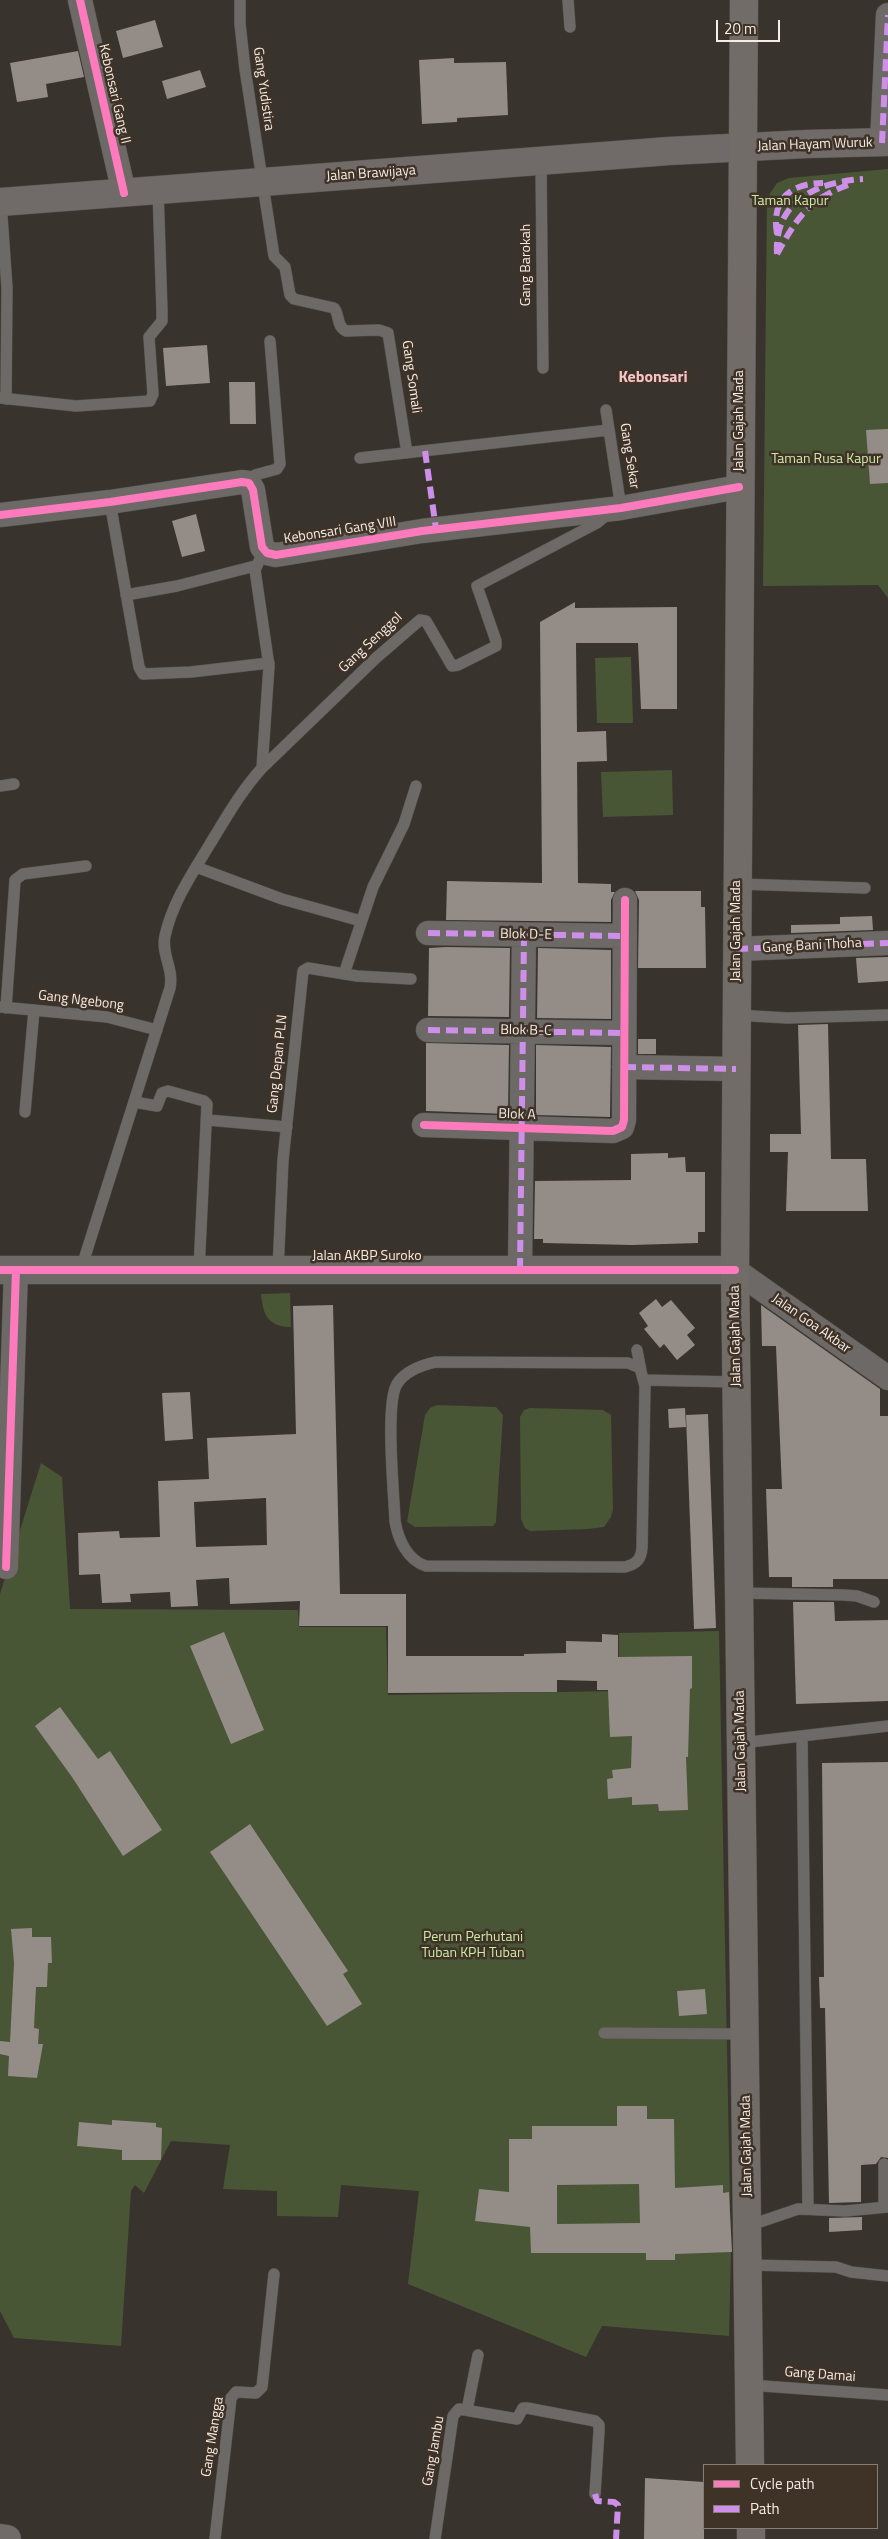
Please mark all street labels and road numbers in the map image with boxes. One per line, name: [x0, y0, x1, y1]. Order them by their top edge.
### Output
street label: Kebonsari Gang II: [94, 42, 134, 146]
street label: Gang Yudistira: [249, 46, 277, 132]
street label: Jalan Hayam Wuruk: [757, 135, 873, 155]
street label: Jalan Brawijaya: [326, 162, 416, 186]
street label: Gang Barokah: [519, 224, 535, 306]
street label: Gang Somali: [398, 339, 424, 415]
street label: Jalan Gajah Mada: [732, 370, 748, 472]
street label: Gang Sekar: [615, 422, 643, 490]
street label: Kebonsari Gang VIII: [283, 514, 397, 548]
street label: Gang Senggol: [336, 609, 406, 677]
street label: Jalan Gajah Mada: [729, 880, 745, 982]
street label: Blok D-E: [500, 926, 552, 944]
street label: Gang Bani Thoha: [762, 935, 862, 957]
street label: Gang Ngebong: [37, 987, 125, 1015]
street label: Gang Depan PLN: [264, 1014, 292, 1114]
street label: Blok B-C: [500, 1022, 552, 1040]
street label: Blok A: [498, 1106, 536, 1124]
street label: Jalan AKBP Suroko: [312, 1249, 422, 1265]
street label: Jalan Gajah Mada: [727, 1285, 745, 1387]
street label: Jalan Goa Akbar: [768, 1291, 854, 1357]
street label: Jalan Gajah Mada: [732, 1690, 750, 1792]
street label: Jalan Gajah Mada: [738, 2095, 756, 2197]
street label: Gang Damai: [784, 2364, 856, 2386]
street label: Gang Mangga: [198, 2396, 228, 2478]
street label: Gang Jambu: [420, 2415, 448, 2487]

